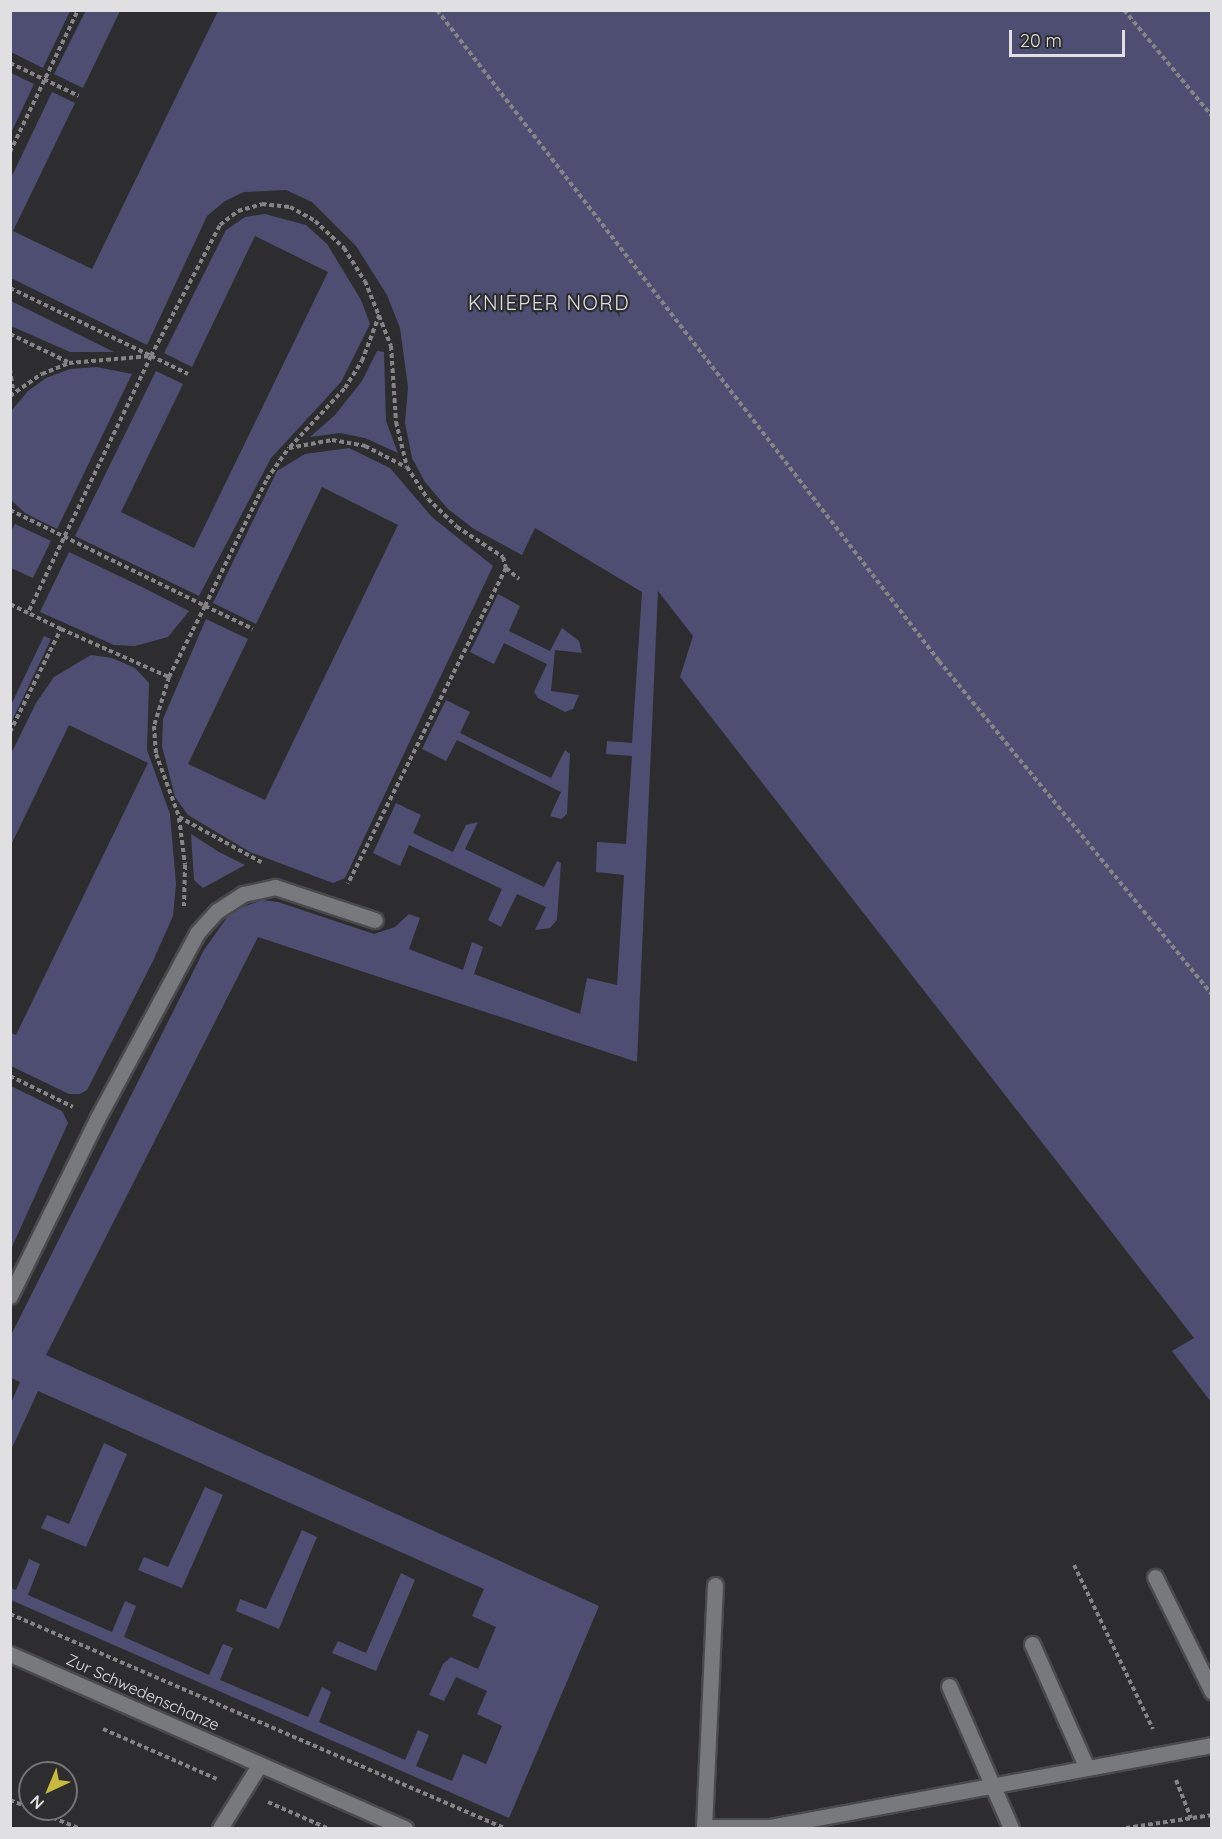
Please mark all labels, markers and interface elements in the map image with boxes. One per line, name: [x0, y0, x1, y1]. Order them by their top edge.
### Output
scale bar: [1012, 18, 1128, 56]
text: 20 m: [1020, 29, 1062, 52]
district label: KNIEPER NORD: [468, 290, 630, 314]
street label: Zur Schwedenschanze: [63, 1650, 223, 1734]
north arrow: [18, 1761, 78, 1821]
text: N: [26, 1791, 48, 1814]

